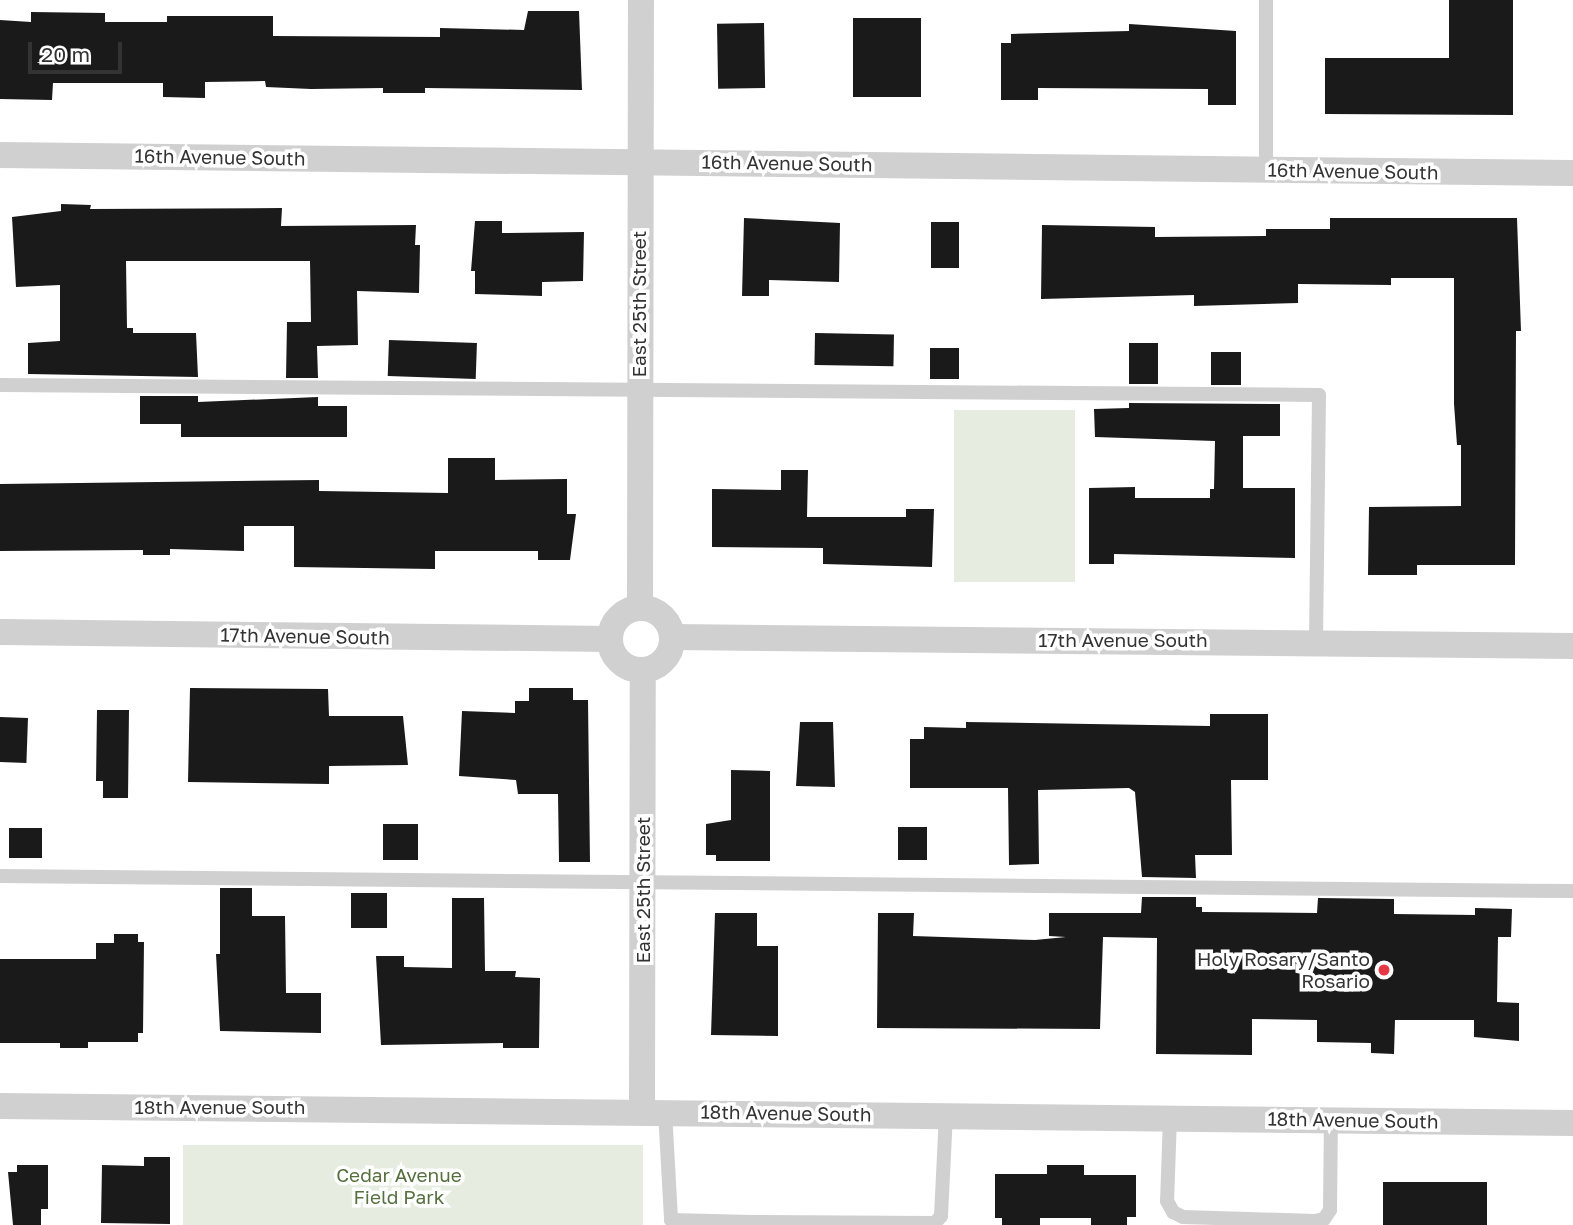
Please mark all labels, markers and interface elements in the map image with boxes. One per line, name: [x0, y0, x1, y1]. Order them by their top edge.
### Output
scale bar: [32, 28, 126, 72]
text: 20 m: [41, 41, 90, 67]
street label: 16th Avenue South: [134, 144, 306, 170]
street label: 16th Avenue South: [701, 150, 873, 176]
street label: 16th Avenue South: [1267, 158, 1439, 184]
street label: East 25th Street: [628, 231, 650, 377]
street label: 17th Avenue South: [220, 623, 390, 649]
street label: 17th Avenue South: [1038, 629, 1208, 651]
street label: East 25th Street: [632, 817, 654, 963]
place label: Holy Rosary/Santo Rosario: [1197, 948, 1370, 992]
marker: Holy Rosary/Santo Rosario: [1376, 962, 1392, 978]
street label: 18th Avenue South: [135, 1096, 305, 1118]
street label: 18th Avenue South: [700, 1100, 872, 1126]
street label: 18th Avenue South: [1267, 1107, 1439, 1133]
park label: Cedar Avenue Field Park: [336, 1164, 462, 1208]

